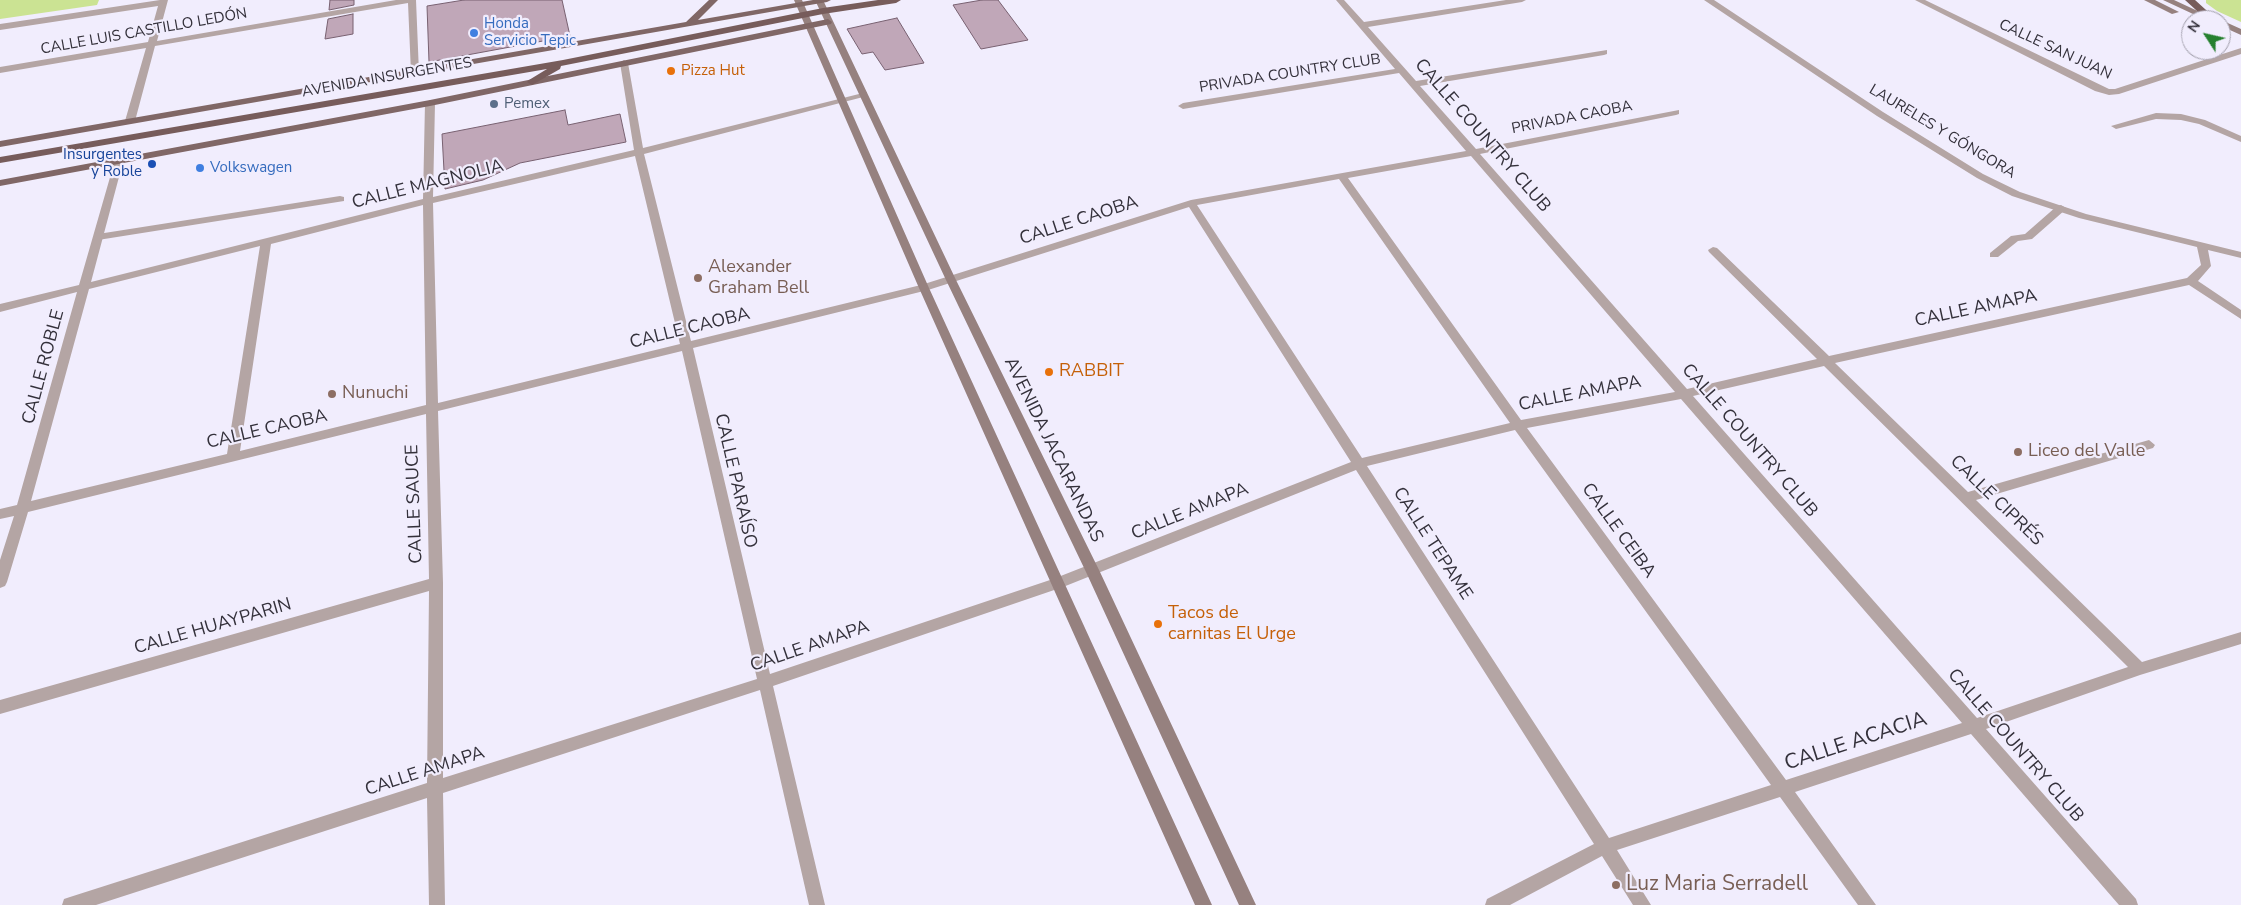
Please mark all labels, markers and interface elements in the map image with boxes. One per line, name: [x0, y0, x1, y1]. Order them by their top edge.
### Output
street label: CALLE LUIS CASTILLO LEDÓN: [39, 5, 249, 59]
north arrow: [2181, 10, 2231, 60]
place label: Honda Servicio Tepic: [484, 15, 576, 50]
street label: CALLE SAN JUAN: [1996, 16, 2114, 84]
text: N: [2183, 17, 2205, 36]
marker: Honda Servicio Tepic: [468, 27, 480, 39]
street label: PRIVADA COUNTRY CLUB: [1198, 51, 1382, 97]
street label: AVENIDA INSURGENTES: [300, 54, 474, 102]
street label: CALLE COUNTRY CLUB: [1409, 55, 1555, 217]
place label: Pizza Hut: [681, 62, 745, 80]
marker: Pizza Hut: [665, 65, 677, 77]
street label: LAURELES Y GÓNGORA: [1865, 81, 2019, 183]
place label: Pemex: [504, 95, 550, 113]
street label: PRIVADA CAOBA: [1510, 97, 1634, 139]
marker: Pemex: [488, 98, 500, 110]
place label: Insurgentes y Roble: [63, 146, 142, 181]
street label: CALLE MAGNOLIA: [350, 156, 506, 214]
marker: Insurgentes y Roble: [146, 158, 158, 170]
place label: Volkswagen: [210, 159, 292, 177]
marker: Volkswagen: [194, 162, 206, 174]
street label: CALLE CAOBA: [1017, 192, 1141, 250]
place label: Alexander Graham Bell: [708, 257, 809, 300]
marker: Alexander Graham Bell: [692, 272, 704, 284]
street label: CALLE AMAPA: [1913, 285, 2039, 333]
street label: CALLE CAOBA: [628, 304, 752, 354]
street label: CALLE ROBLE: [18, 307, 70, 427]
street label: AVENIDA JACARANDAS: [999, 354, 1107, 546]
street label: CALLE COUNTRY CLUB: [1676, 360, 1822, 522]
place label: RABBIT: [1059, 361, 1124, 383]
marker: RABBIT: [1043, 366, 1055, 378]
street label: CALLE AMAPA: [1517, 372, 1643, 416]
place label: Nunuchi: [342, 383, 408, 405]
marker: Nunuchi: [326, 388, 338, 400]
street label: CALLE CAOBA: [205, 406, 329, 454]
street label: CALLE PARAÍSO: [709, 412, 761, 550]
place label: Liceo del Valle: [2028, 441, 2145, 463]
street label: CALLE SAUCE: [402, 444, 428, 564]
marker: Liceo del Valle: [2012, 446, 2024, 458]
street label: CALLE CIPRÉS: [1945, 451, 2047, 551]
street label: CALLE AMAPA: [1128, 479, 1252, 545]
street label: CALLE CEIBA: [1576, 479, 1660, 583]
street label: CALLE TEPAME: [1388, 484, 1476, 604]
street label: CALLE HUAYPARIN: [132, 594, 294, 660]
place label: Tacos de carnitas El Urge: [1168, 603, 1296, 646]
street label: CALLE AMAPA: [748, 617, 872, 677]
marker: Tacos de carnitas El Urge: [1152, 618, 1164, 630]
street label: CALLE COUNTRY CLUB: [1942, 665, 2088, 827]
street label: CALLE ACACIA: [1782, 707, 1930, 777]
street label: CALLE AMAPA: [362, 742, 488, 802]
place label: Luz Maria Serradell: [1626, 872, 1808, 898]
marker: Luz Maria Serradell: [1610, 879, 1622, 891]

